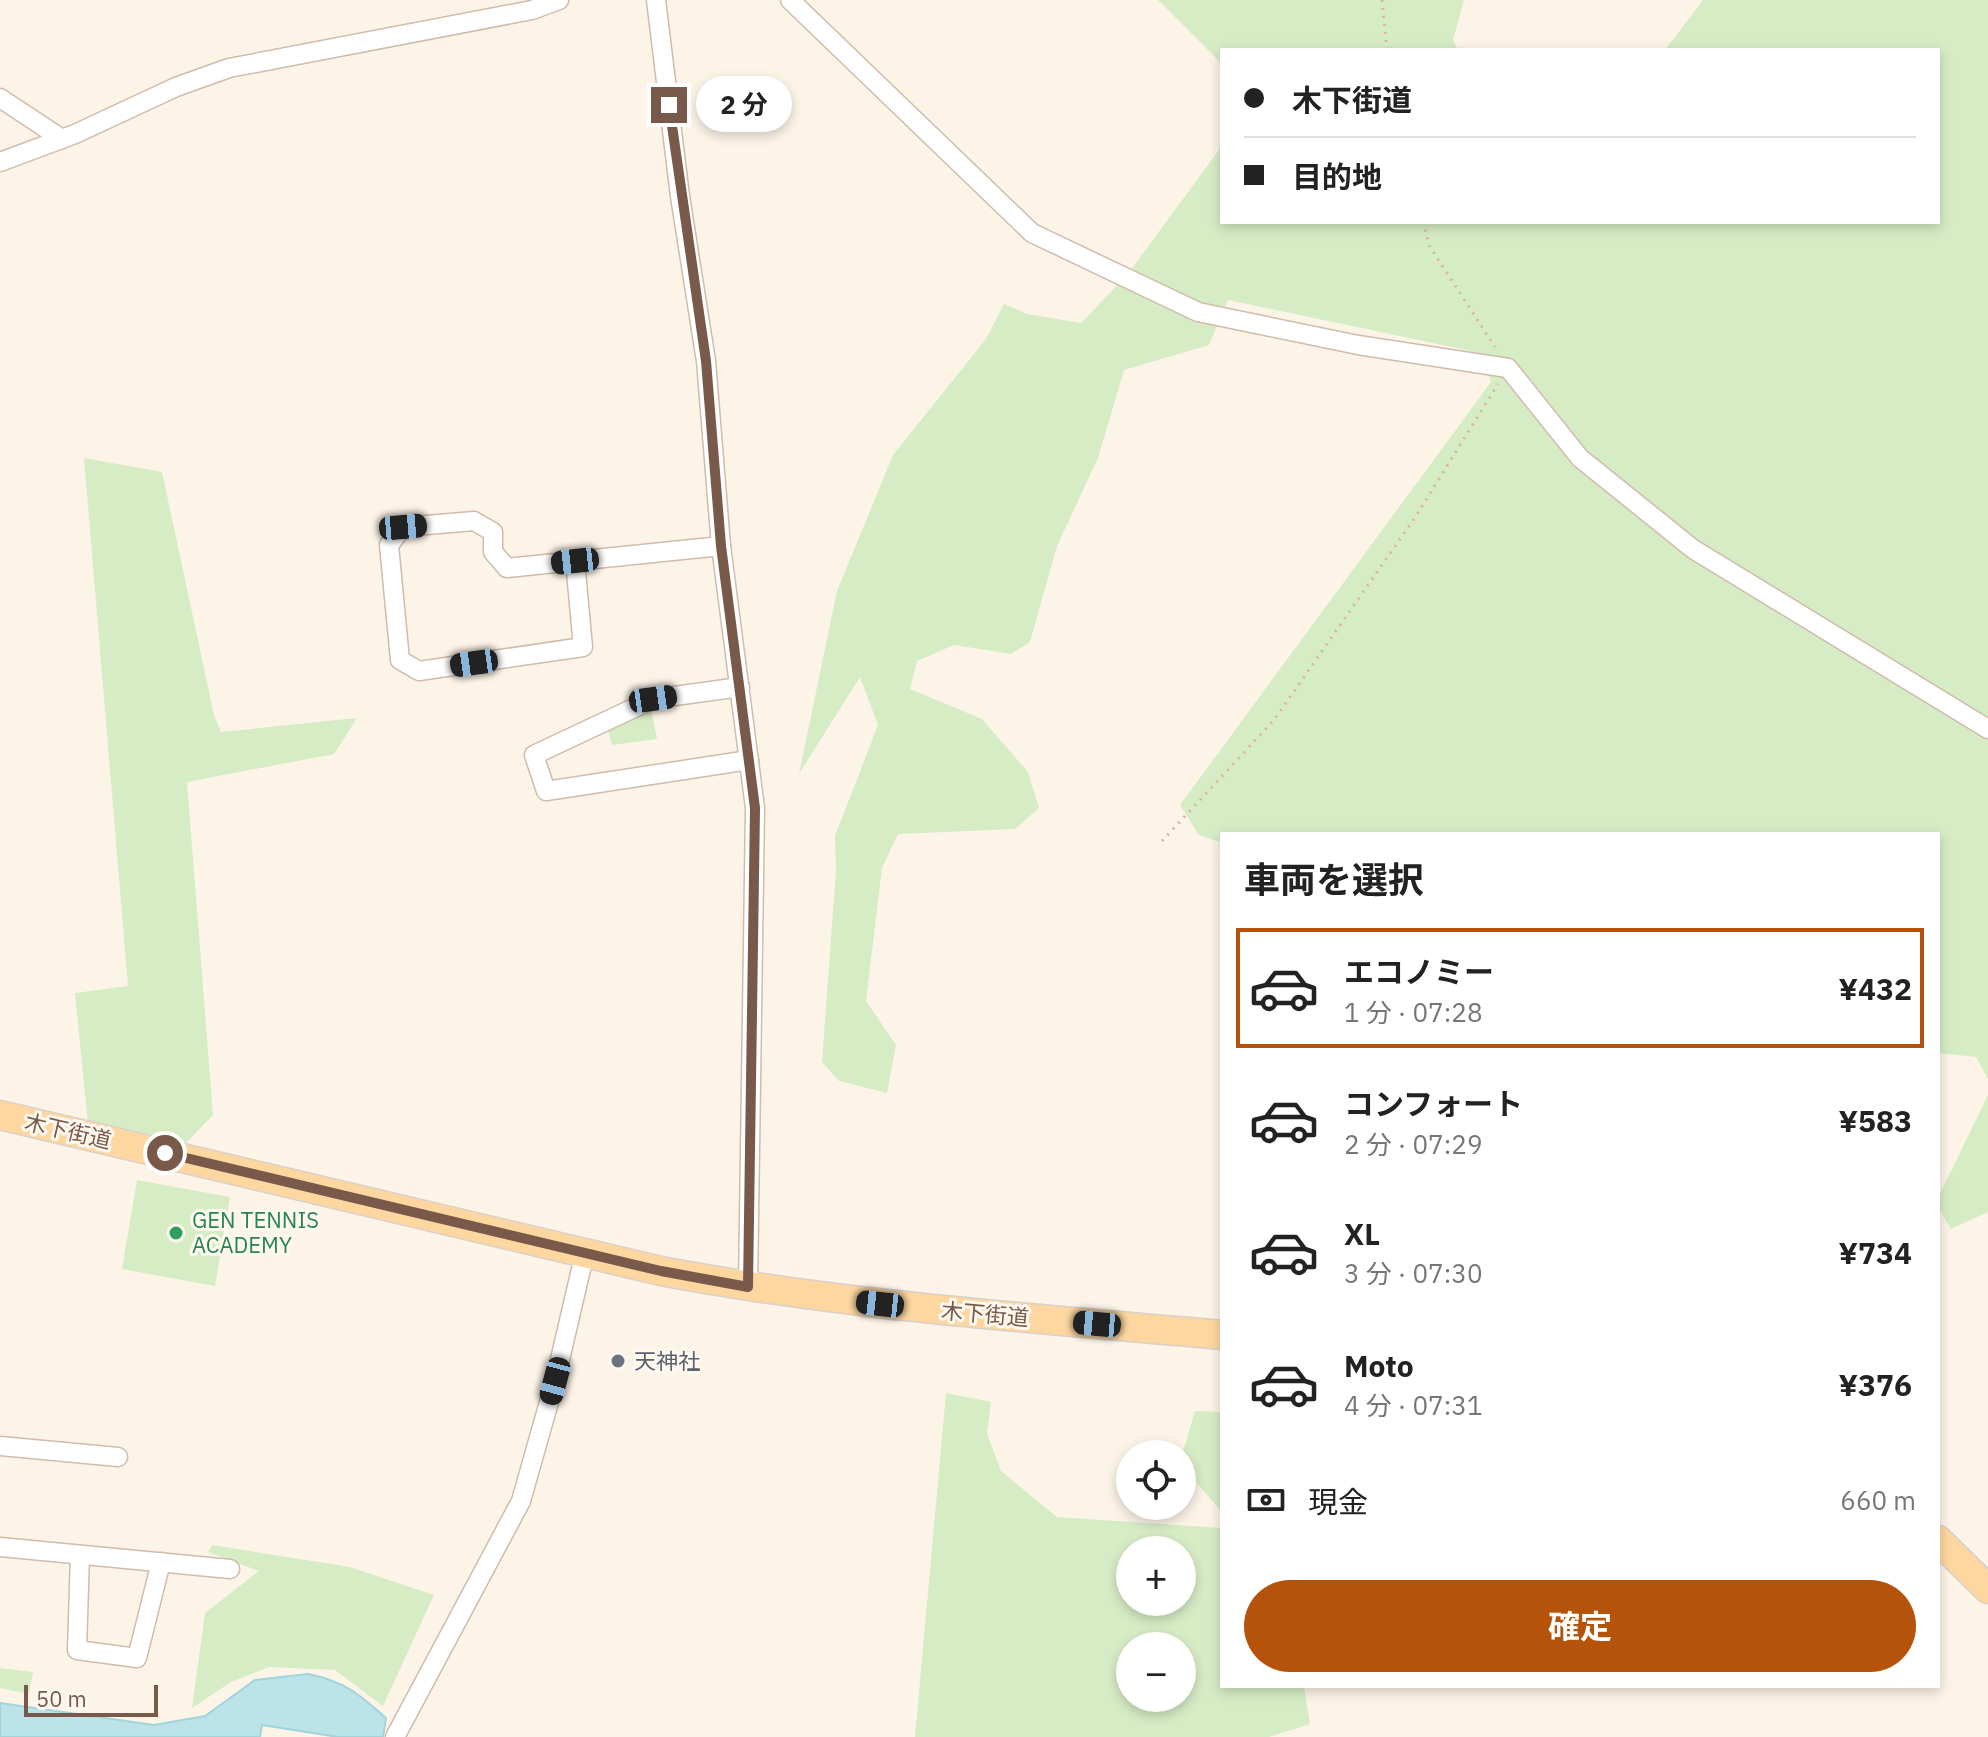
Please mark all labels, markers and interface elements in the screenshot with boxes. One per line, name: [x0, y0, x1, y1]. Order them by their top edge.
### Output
callout: 2 分: [697, 77, 793, 133]
text: 木下街道: [1292, 80, 1412, 119]
route end: [651, 87, 687, 123]
text: 2 分: [720, 87, 768, 121]
text: 目的地: [1292, 157, 1382, 196]
car: [378, 513, 428, 541]
car: [550, 547, 600, 575]
car: [449, 648, 499, 678]
car: [628, 684, 678, 714]
text: 車両を選択: [1244, 856, 1424, 903]
icon: car: [1248, 952, 1320, 1024]
text: エコノミー: [1344, 952, 1494, 991]
text: ¥432: [1839, 969, 1912, 1008]
text: 1 分 · 07:28: [1344, 995, 1482, 1029]
icon: car: [1248, 1084, 1320, 1156]
text: コンフォート: [1344, 1084, 1523, 1123]
text: ¥583: [1839, 1101, 1912, 1140]
street label: 木下街道: [22, 1106, 114, 1155]
text: 2 分 · 07:29: [1344, 1127, 1482, 1161]
route start: [147, 1135, 183, 1171]
place label: GEN TENNIS ACADEMY: [192, 1205, 319, 1259]
text: XL: [1344, 1214, 1380, 1253]
icon: car: [1248, 1216, 1320, 1288]
marker: GEN TENNIS ACADEMY: [167, 1224, 185, 1242]
text: ¥734: [1839, 1233, 1912, 1272]
text: 3 分 · 07:30: [1344, 1256, 1482, 1290]
car: [855, 1290, 905, 1318]
street label: 木下街道: [940, 1295, 1030, 1332]
car: [1072, 1310, 1122, 1338]
place label: 天神社: [634, 1346, 700, 1375]
text: Moto: [1344, 1346, 1414, 1385]
icon: car: [1248, 1348, 1320, 1420]
marker: 天神社: [609, 1352, 627, 1370]
car: [537, 1355, 573, 1407]
text: ¥376: [1839, 1365, 1912, 1404]
text: 4 分 · 07:31: [1344, 1388, 1482, 1422]
map controls: [1116, 1440, 1196, 1712]
button: locate: [1116, 1440, 1196, 1520]
icon: cash: [1244, 1478, 1288, 1522]
text: 現金: [1308, 1482, 1368, 1521]
text: 660 m: [1840, 1483, 1916, 1517]
button: +: [1116, 1536, 1196, 1616]
button: 確定: [1244, 1580, 1916, 1672]
button: −: [1116, 1632, 1196, 1712]
scale bar: [24, 1681, 158, 1717]
text: 50 m: [36, 1684, 87, 1713]

